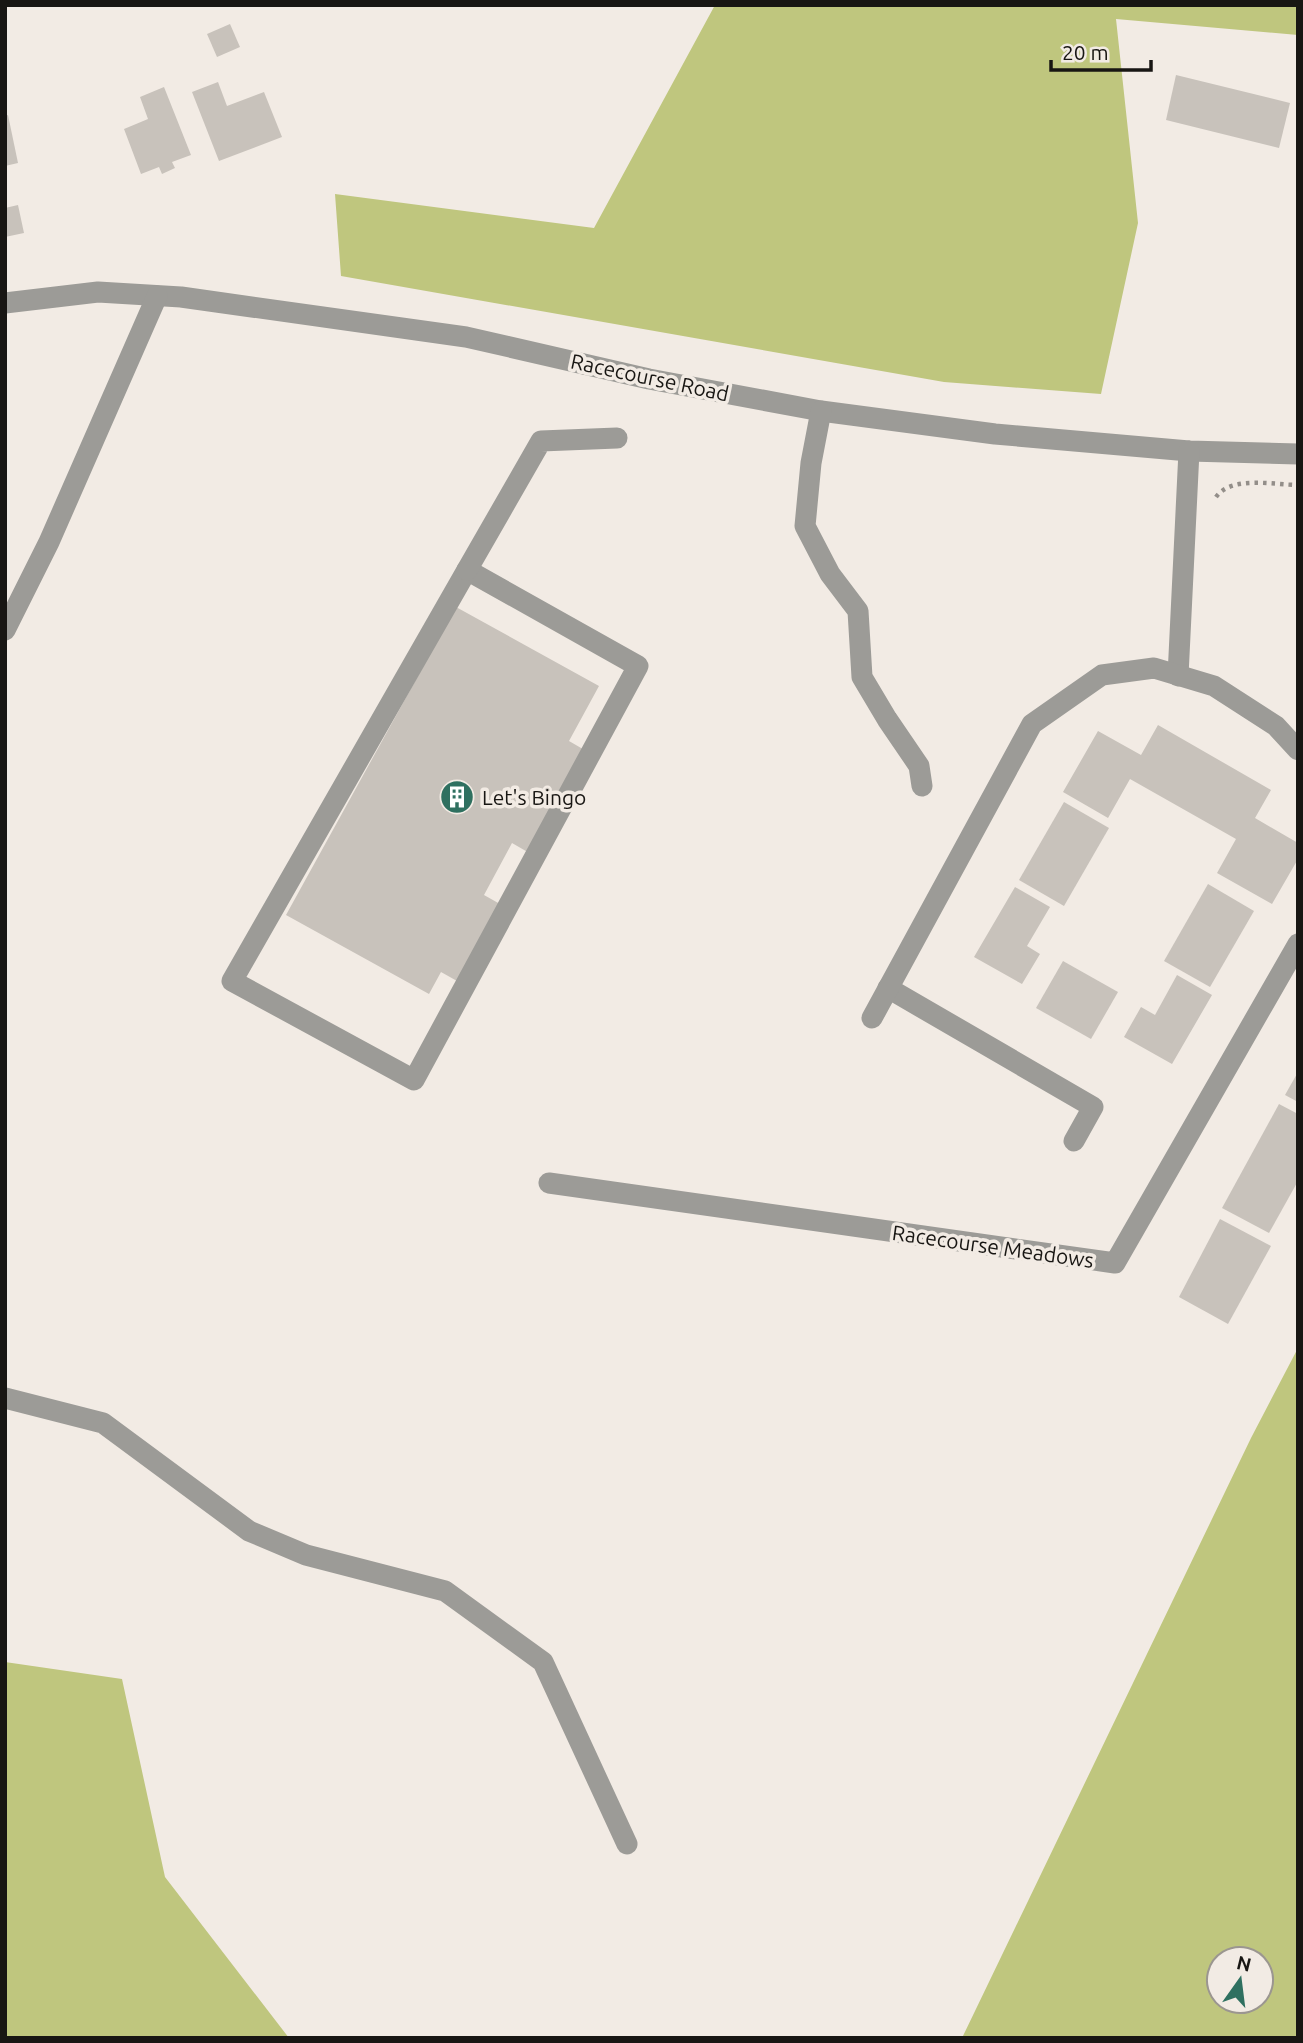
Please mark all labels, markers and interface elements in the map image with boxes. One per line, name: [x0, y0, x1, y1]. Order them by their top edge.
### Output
scale bar: [1051, 28, 1151, 72]
text: 20 m: [1062, 40, 1109, 64]
street label: Racecourse Road: [569, 349, 731, 405]
building icon: Let's Bingo: [438, 778, 476, 816]
place label: Let's Bingo: [482, 785, 586, 809]
street label: Racecourse Meadows: [891, 1220, 1095, 1272]
north arrow: [1205, 1945, 1275, 2015]
text: N: [1235, 1951, 1254, 1976]

